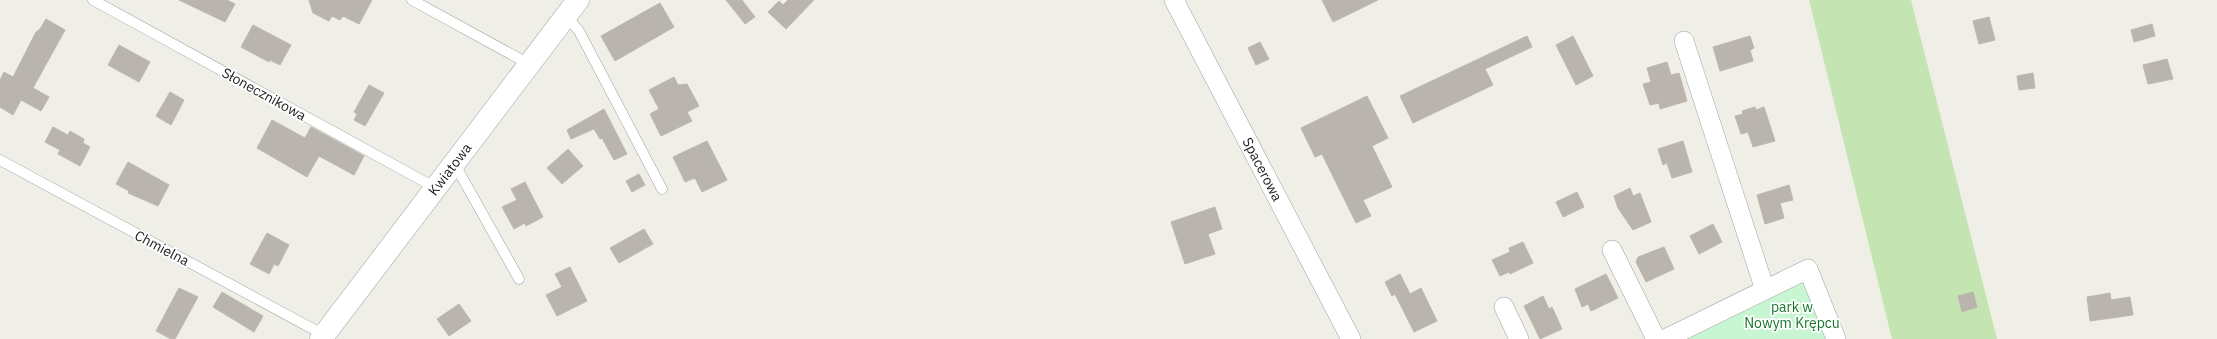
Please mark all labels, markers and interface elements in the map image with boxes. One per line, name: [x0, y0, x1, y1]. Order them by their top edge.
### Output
street label: Słonecznikowa: [219, 63, 310, 125]
street label: Spacerowa: [1238, 134, 1287, 205]
street label: Kwiatowa: [424, 139, 476, 199]
street label: Chmielna: [132, 226, 193, 270]
park label: park w Nowym Krępcu: [1744, 298, 1840, 332]

